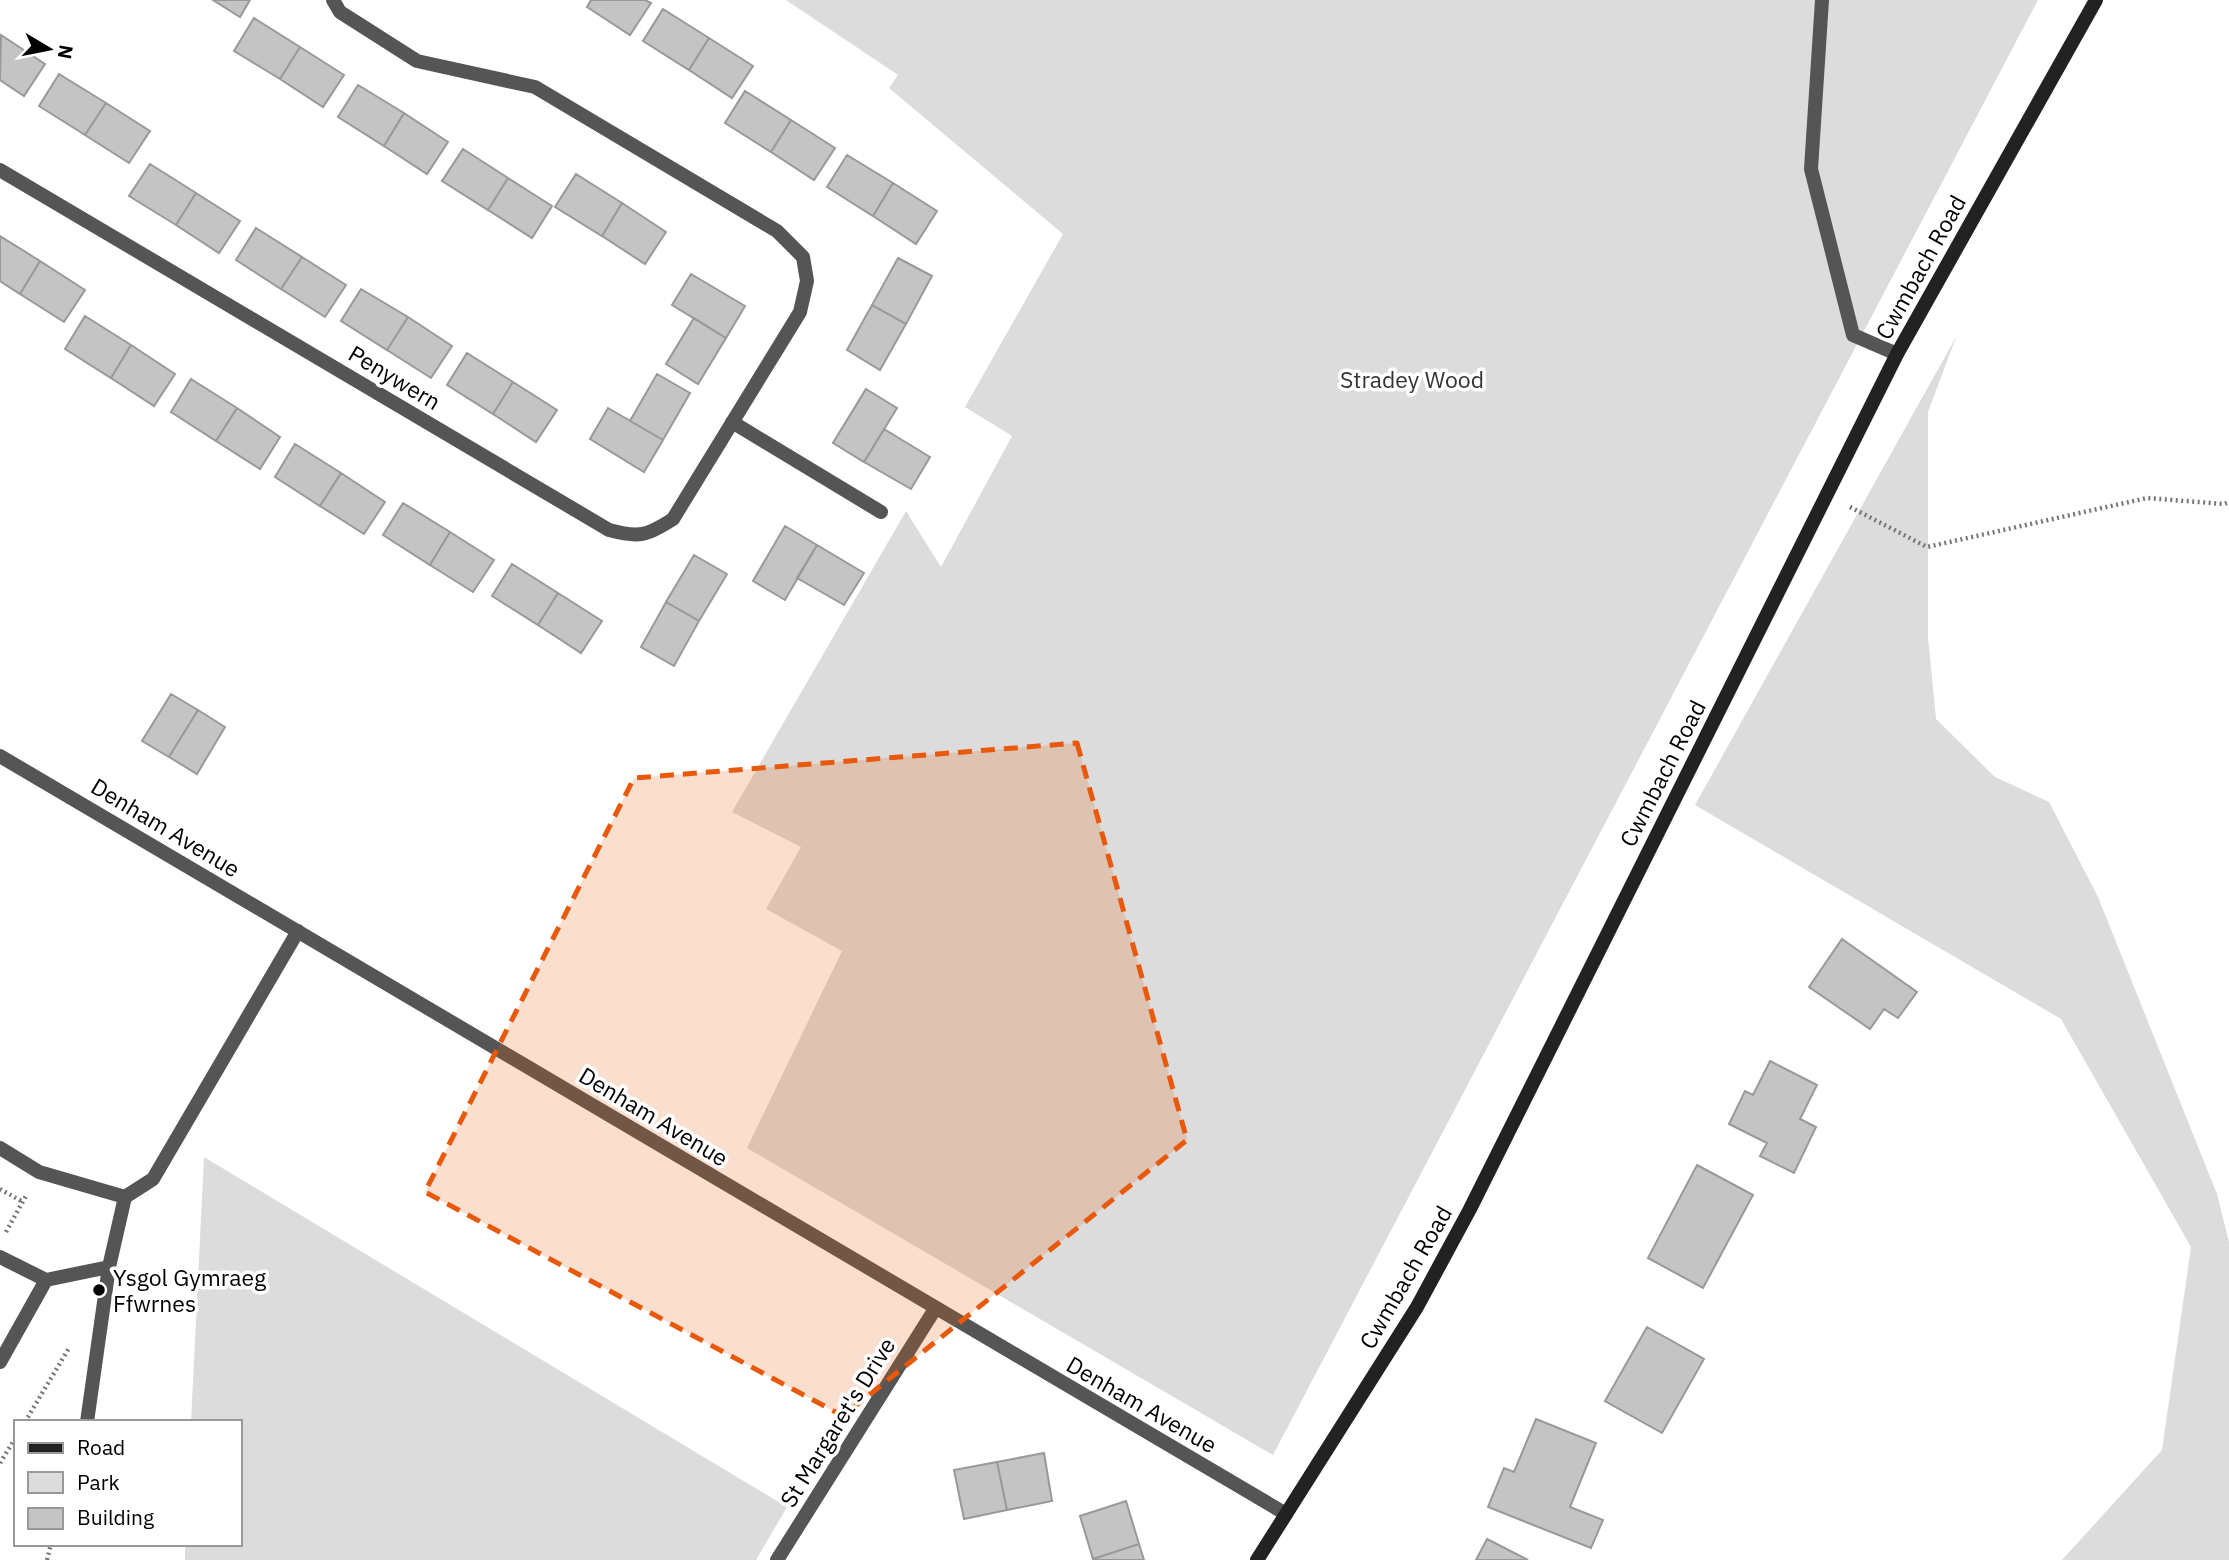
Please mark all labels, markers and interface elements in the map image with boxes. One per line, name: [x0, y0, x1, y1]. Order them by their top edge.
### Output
north arrow: [14, 14, 84, 84]
text: N: [53, 43, 79, 61]
street label: Cwmbach Road: [1868, 189, 1972, 345]
street label: Penywern: [343, 338, 447, 416]
park label: Stradey Wood: [1340, 364, 1484, 394]
street label: Cwmbach Road: [1612, 695, 1712, 851]
street label: Denham Avenue: [86, 771, 246, 883]
street label: Denham Avenue: [574, 1060, 734, 1172]
street label: Cwmbach Road: [1352, 1200, 1458, 1354]
place label: Ysgol Gymraeg Ffwrnes: [113, 1262, 266, 1318]
marker: Ysgol Gymraeg Ffwrnes: [91, 1282, 107, 1298]
street label: St Margaret's Drive: [773, 1331, 901, 1513]
street label: Denham Avenue: [1061, 1349, 1223, 1459]
legend: [14, 1420, 242, 1546]
text: Road: [77, 1433, 125, 1461]
text: Park: [77, 1468, 120, 1496]
text: Building: [77, 1503, 154, 1531]

